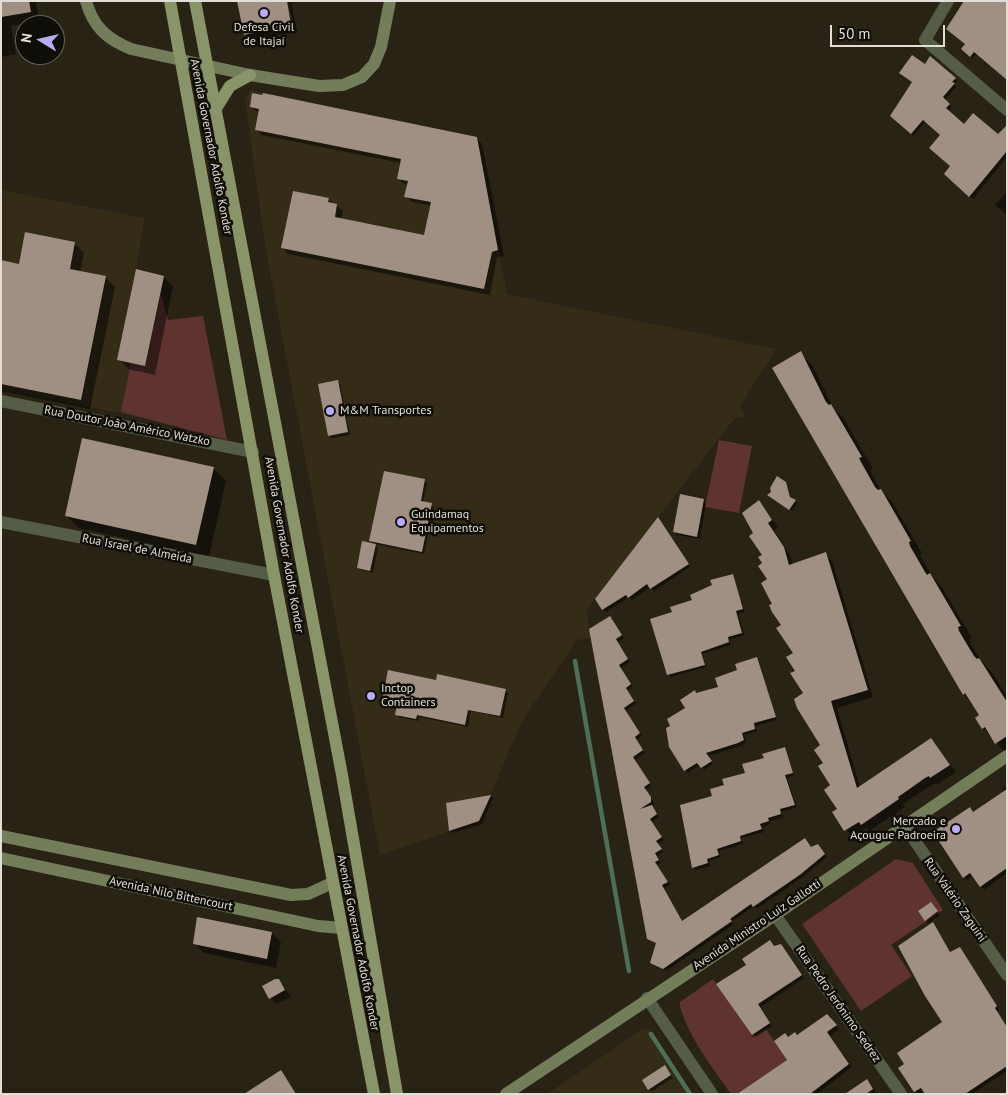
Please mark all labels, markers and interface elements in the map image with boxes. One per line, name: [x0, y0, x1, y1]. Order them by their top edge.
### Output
marker: Defesa Civil de Itajaí: [258, 7, 270, 19]
north arrow: [15, 15, 65, 65]
scale bar: [833, 15, 948, 47]
place label: Defesa Civil de Itajaí: [234, 21, 294, 49]
text: 50 m: [838, 24, 871, 43]
text: N: [17, 32, 36, 44]
street label: Avenida Governador Adolfo Konder: [187, 58, 235, 236]
street label: Rua Doutor João Américo Watzko: [43, 403, 211, 449]
place label: M&M Transportes: [340, 404, 431, 418]
marker: M&M Transportes: [324, 405, 336, 417]
street label: Avenida Governador Adolfo Konder: [261, 456, 307, 634]
place label: Guindamaq Equipamentos: [411, 508, 484, 536]
marker: Guindamaq Equipamentos: [395, 516, 407, 528]
street label: Rua Israel de Almeida: [81, 531, 193, 567]
place label: Inctop Containers: [381, 682, 435, 710]
marker: Inctop Containers: [365, 690, 377, 702]
place label: Mercado e Açougue Padroeira: [850, 815, 946, 843]
marker: Mercado e Açougue Padroeira: [950, 823, 962, 835]
street label: Avenida Governador Adolfo Konder: [334, 854, 382, 1032]
street label: Rua Valério Zaguini: [921, 855, 989, 945]
street label: Avenida Nilo Bittencourt: [108, 874, 234, 914]
street label: Avenida Ministro Luiz Gallotti: [690, 877, 824, 973]
street label: Rua Pedro Jerônimo Sedrez: [792, 943, 884, 1065]

